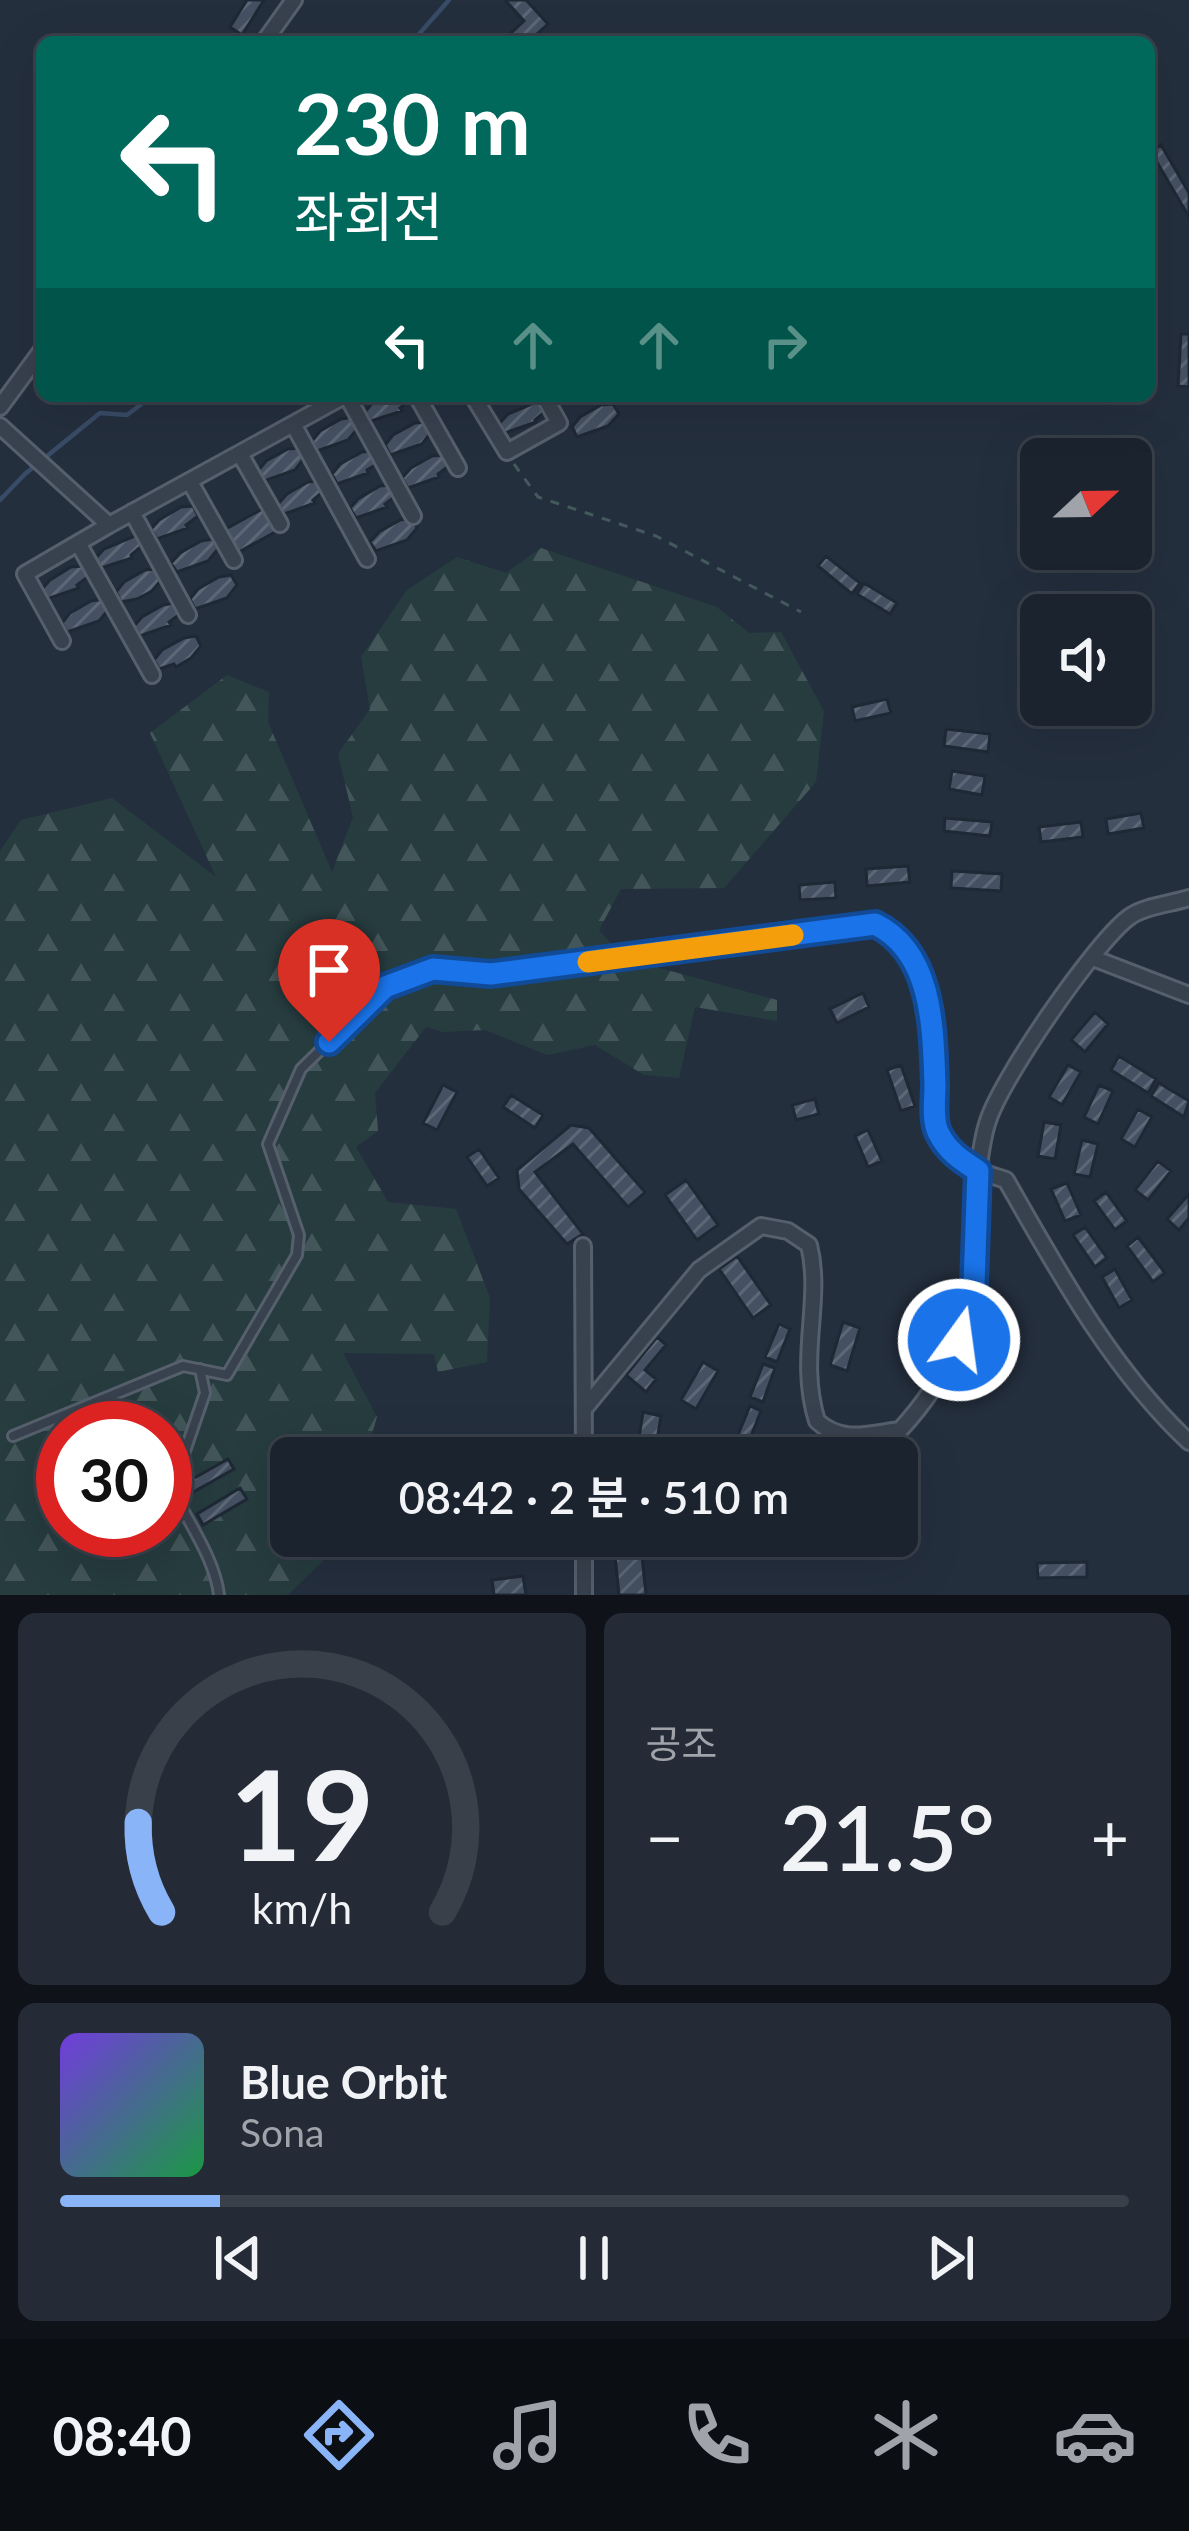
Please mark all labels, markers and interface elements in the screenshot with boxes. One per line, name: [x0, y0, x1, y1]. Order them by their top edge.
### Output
text: 230 m: [294, 72, 531, 173]
icon: left: [96, 84, 252, 240]
text: 좌회전: [294, 184, 443, 249]
icon: left: [374, 312, 440, 378]
icon: ahead: [500, 312, 566, 378]
icon: ahead: [626, 312, 692, 378]
icon: right: [752, 312, 818, 378]
north arrow: [1020, 438, 1152, 570]
map controls: [1020, 438, 1152, 726]
button: sound: [1020, 594, 1152, 726]
pin: [278, 919, 380, 1042]
icon: arrive: [296, 937, 362, 1003]
position arrow: [896, 1277, 1022, 1403]
speed limit sign: 30: [36, 1401, 192, 1557]
text: 08:42 · 2 분 · 510 m: [399, 1470, 789, 1524]
text: 공조: [646, 1720, 717, 1766]
text: 19: [229, 1738, 374, 1888]
text: 21.5°: [780, 1782, 995, 1890]
text: −: [646, 1797, 684, 1876]
text: +: [1091, 1797, 1129, 1876]
text: km/h: [252, 1882, 352, 1933]
text: Blue Orbit: [240, 2055, 447, 2109]
text: Sona: [240, 2109, 324, 2155]
icon: previous: [205, 2225, 271, 2291]
icon: pause: [561, 2225, 627, 2291]
icon: next: [918, 2225, 984, 2291]
icon: directions: [297, 2393, 381, 2477]
icon: music: [486, 2393, 570, 2477]
icon: phone: [675, 2393, 759, 2477]
icon: climate: [864, 2393, 948, 2477]
icon: car: [1053, 2393, 1137, 2477]
text: 08:40: [52, 2403, 192, 2468]

